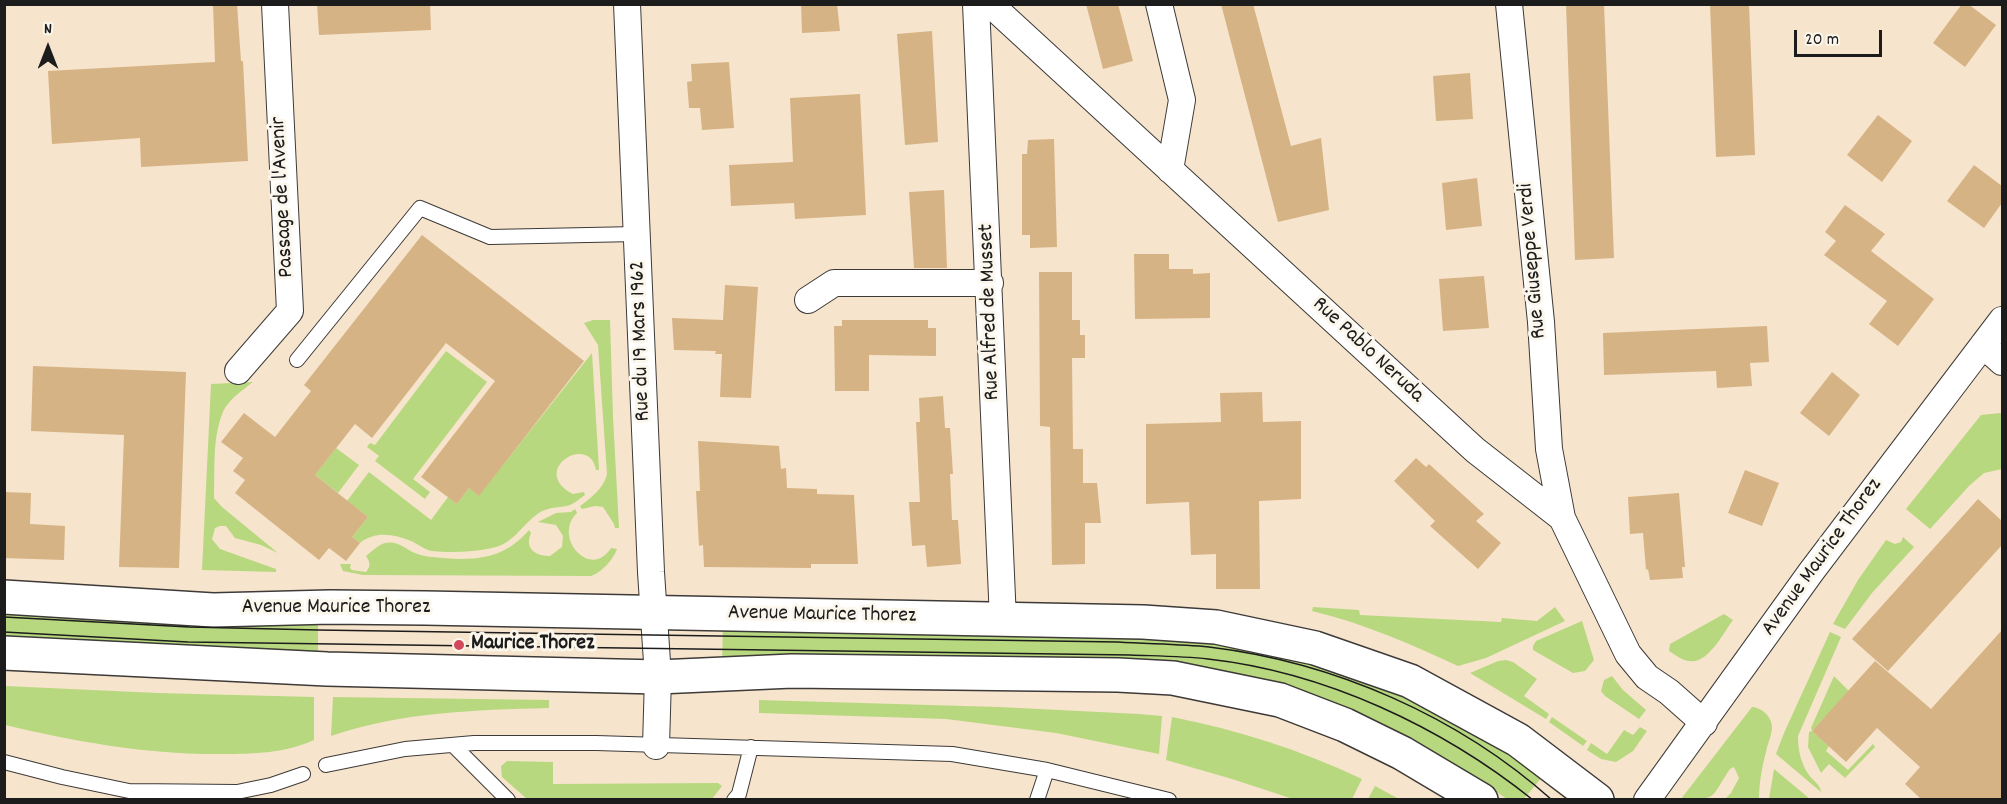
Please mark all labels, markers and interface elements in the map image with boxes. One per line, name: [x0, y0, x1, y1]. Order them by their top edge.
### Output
north arrow: [18, 18, 78, 78]
text: N: [44, 18, 52, 41]
scale bar: [1797, 18, 1886, 56]
text: 20 m: [1805, 28, 1839, 53]
street label: Passage de l'Avenir: [267, 116, 301, 278]
street label: Rue Giuseppe Verdi: [1514, 182, 1554, 340]
street label: Rue Alfred de Musset: [975, 223, 1007, 401]
street label: Rue du 19 Mars 1962: [626, 260, 658, 422]
street label: Rue Pablo Neruda: [1305, 292, 1429, 410]
street label: Avenue Maurice Thorez: [1757, 474, 1889, 642]
street label: Avenue Maurice Thorez: [242, 596, 430, 622]
street label: Avenue Maurice Thorez: [728, 601, 916, 631]
place label: Maurice Thorez: [471, 632, 594, 658]
marker: Maurice Thorez: [452, 638, 466, 652]

